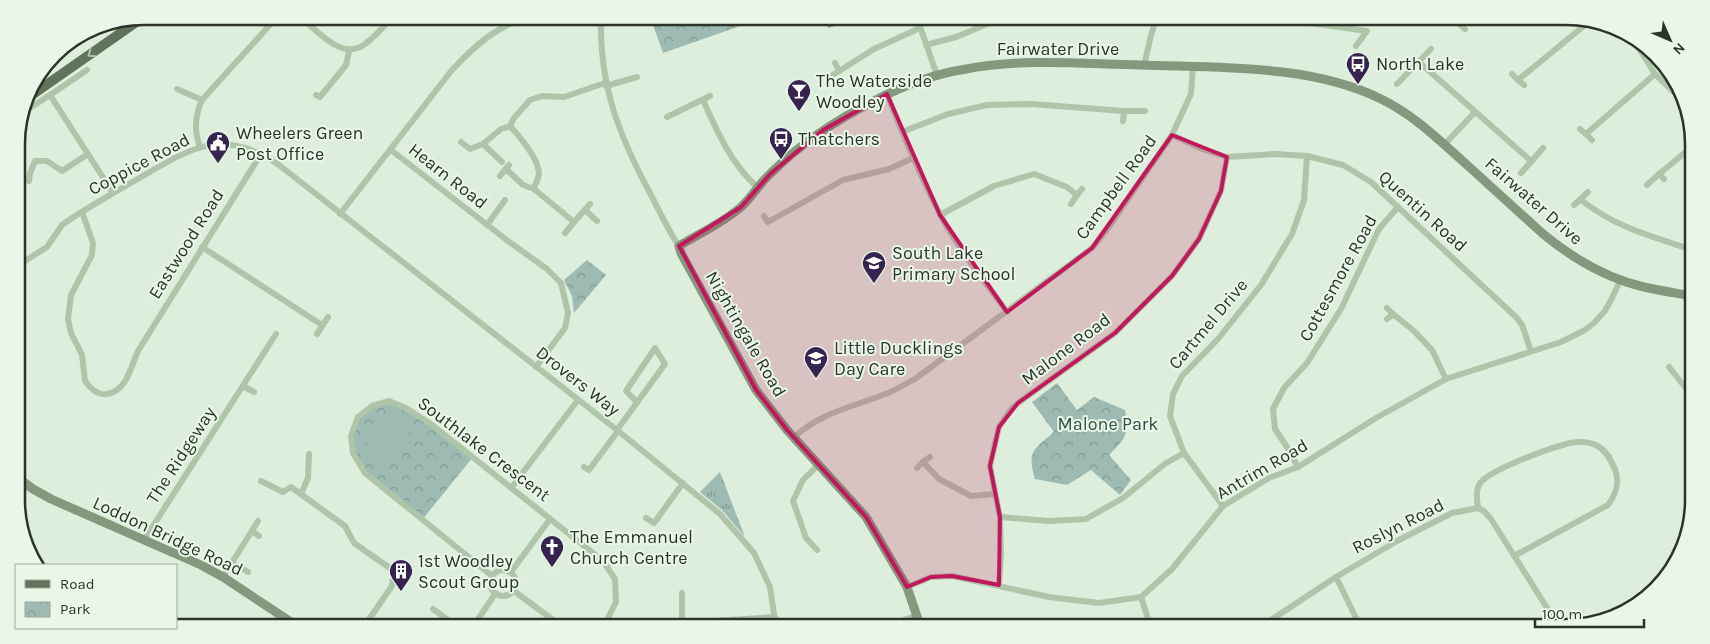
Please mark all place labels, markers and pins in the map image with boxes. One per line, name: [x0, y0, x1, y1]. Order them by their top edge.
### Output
bus stop icon: North Lake: [1345, 51, 1371, 85]
place label: North Lake: [1376, 53, 1464, 75]
place label: The Waterside Woodley: [816, 70, 932, 113]
bar icon: The Waterside Woodley: [786, 78, 812, 112]
place label: Wheelers Green Post Office: [236, 122, 363, 165]
bus stop icon: Thatchers: [768, 126, 794, 160]
place label: Thatchers: [798, 128, 880, 150]
public building icon: Wheelers Green Post Office: [205, 130, 231, 164]
place label: South Lake Primary School: [892, 242, 1016, 285]
school or university icon: South Lake Primary School: [861, 250, 887, 284]
place label: Little Ducklings Day Care: [834, 337, 963, 380]
school or university icon: Little Ducklings Day Care: [803, 345, 829, 379]
place label: The Emmanuel Church Centre: [570, 526, 693, 569]
church icon: The Emmanuel Church Centre: [539, 534, 565, 568]
place label: 1st Woodley Scout Group: [418, 550, 519, 593]
building icon: 1st Woodley Scout Group: [388, 558, 414, 592]

